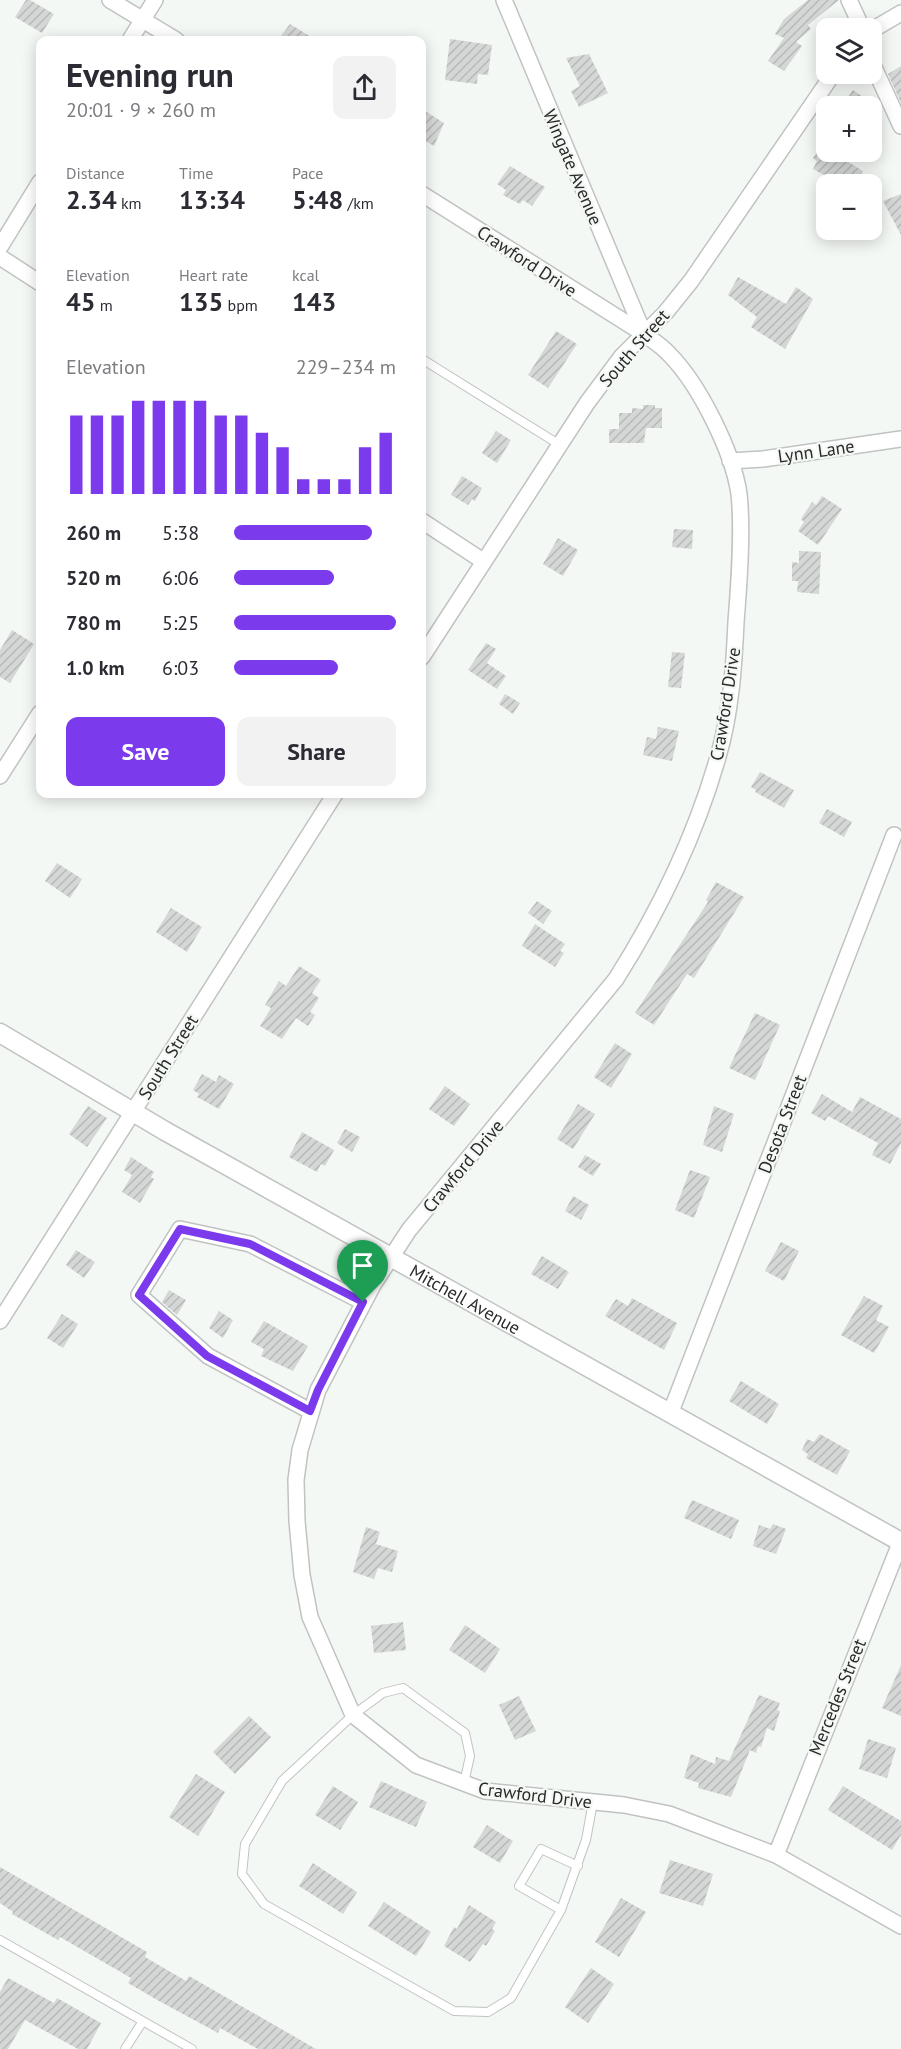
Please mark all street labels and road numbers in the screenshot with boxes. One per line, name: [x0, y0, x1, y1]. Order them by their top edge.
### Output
street label: Wingate Avenue: [538, 106, 608, 228]
street label: Crawford Drive: [473, 220, 581, 302]
street label: South Street: [594, 304, 674, 392]
street label: Lynn Lane: [776, 434, 856, 468]
street label: Crawford Drive: [705, 646, 745, 762]
street label: South Street: [133, 1010, 203, 1104]
street label: Desota Street: [753, 1071, 811, 1177]
street label: Crawford Drive: [417, 1115, 509, 1217]
street label: Mitchell Avenue: [406, 1259, 525, 1339]
street label: Mercedes Street: [803, 1635, 871, 1759]
street label: Crawford Drive: [477, 1777, 593, 1813]

